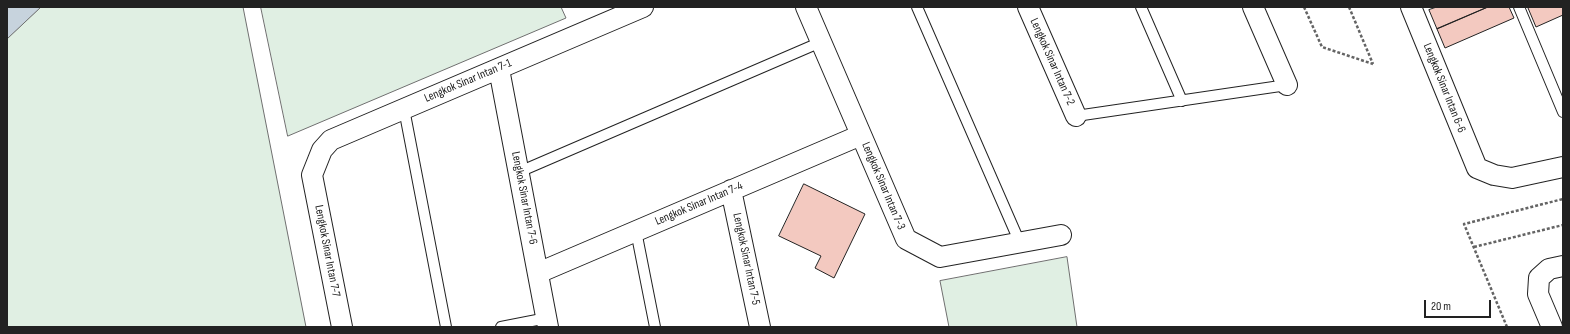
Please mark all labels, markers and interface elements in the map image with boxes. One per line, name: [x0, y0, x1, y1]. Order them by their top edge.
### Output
street label: Lengkok Sinar Intan 7-2: [1026, 16, 1078, 108]
street label: Lengkok Sinar Intan 6-6: [1419, 41, 1469, 135]
street label: Lengkok Sinar Intan 7-1: [422, 56, 514, 106]
street label: Lengkok Sinar Intan 7-3: [858, 140, 908, 232]
street label: Lengkok Sinar Intan 7-6: [508, 150, 540, 246]
street label: Lengkok Sinar Intan 7-4: [653, 179, 745, 229]
street label: Lengkok Sinar Intan 7-7: [311, 204, 343, 298]
street label: Lengkok Sinar Intan 7-5: [729, 212, 763, 306]
scale bar: [1426, 292, 1493, 318]
text: 20 m: [1431, 299, 1451, 314]

